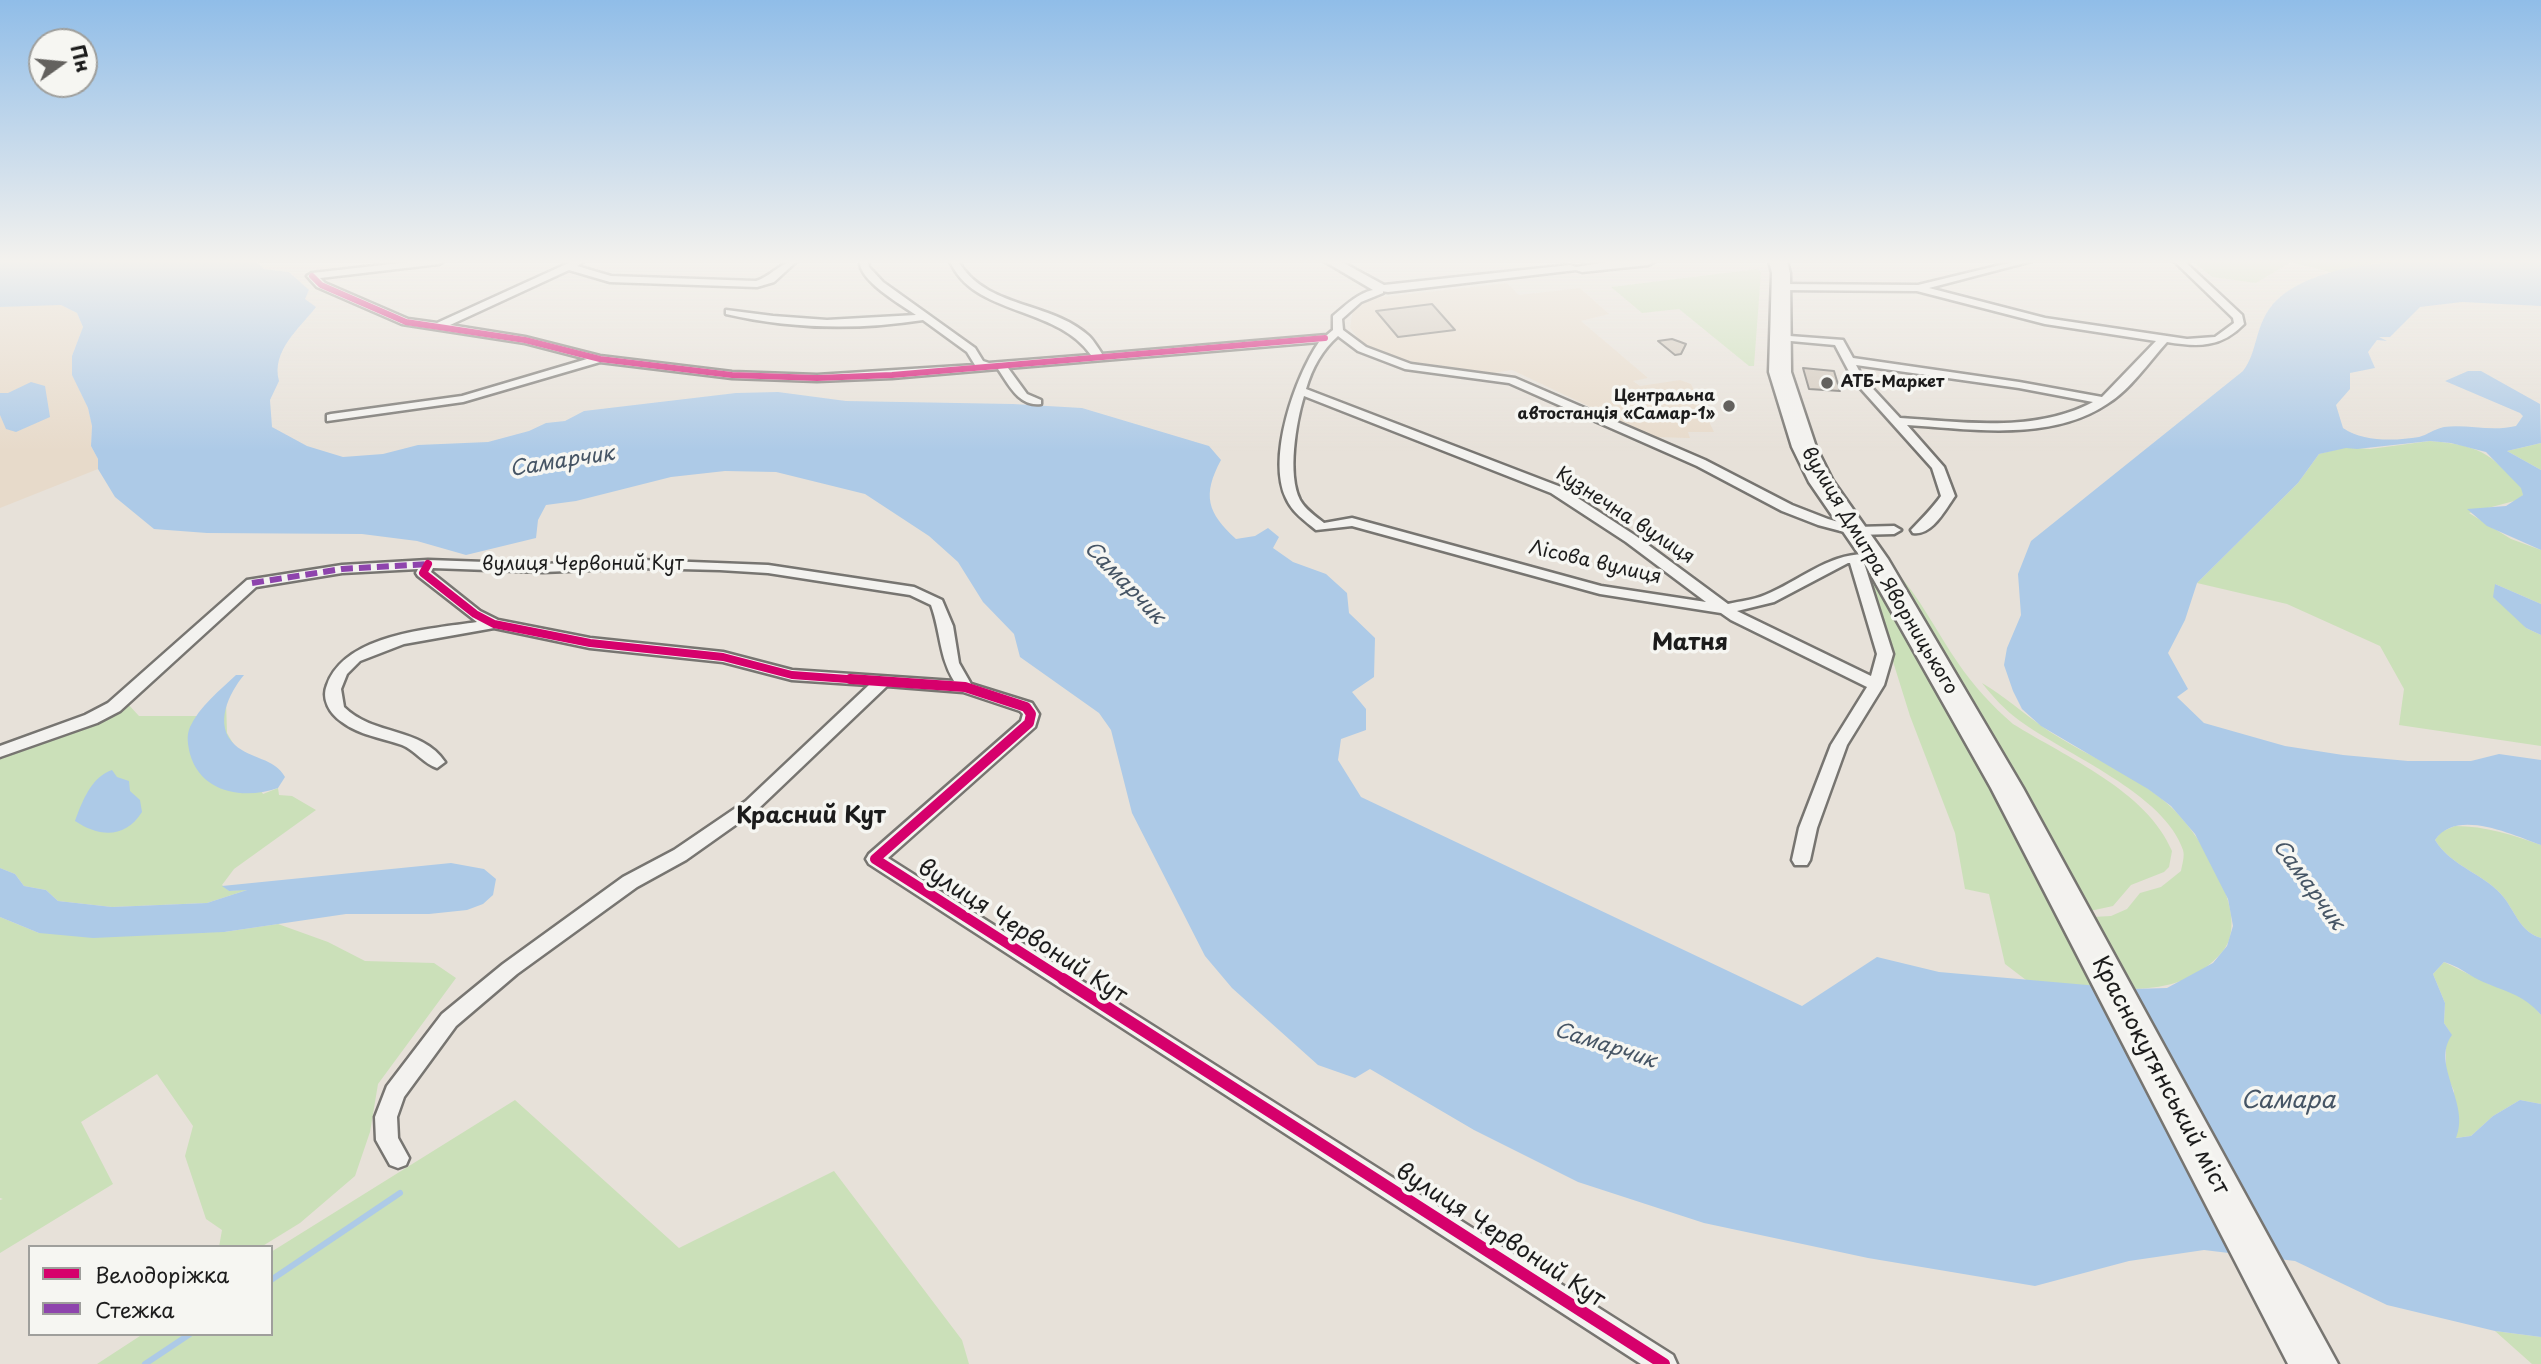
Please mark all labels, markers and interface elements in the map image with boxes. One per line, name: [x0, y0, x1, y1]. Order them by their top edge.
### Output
north arrow: [28, 28, 98, 98]
text: Пн: [64, 41, 98, 75]
place label: АТБ-Маркет: [1841, 373, 1944, 393]
marker: АТБ-Маркет: [1819, 375, 1835, 391]
place label: Центральна автостанція «Самар-1»: [1518, 387, 1715, 425]
marker: Центральна автостанція «Самар-1»: [1721, 398, 1737, 414]
water label: Самарчик: [508, 441, 616, 483]
street label: вулиця Дмитра Яворницького: [1796, 443, 1962, 699]
street label: Кузнечна вулиця: [1551, 463, 1699, 569]
water label: Самарчик: [1078, 536, 1170, 630]
street label: Лісова вулиця: [1527, 537, 1663, 589]
street label: вулиця Червоний Кут: [482, 554, 684, 576]
district label: Матня: [1652, 630, 1728, 658]
district label: Красний Кут: [736, 803, 886, 831]
water label: Самарчик: [2267, 835, 2349, 935]
street label: вулиця Червоний Кут: [912, 854, 1132, 1010]
street label: Краснокутянський міст: [2085, 952, 2235, 1200]
water label: Самарчик: [1551, 1018, 1659, 1074]
water label: Самара: [2241, 1087, 2335, 1115]
street label: вулиця Червоний Кут: [1390, 1158, 1610, 1314]
legend: [28, 1245, 273, 1336]
text: Велодоріжка: [95, 1258, 229, 1290]
text: Стежка: [95, 1293, 175, 1325]

